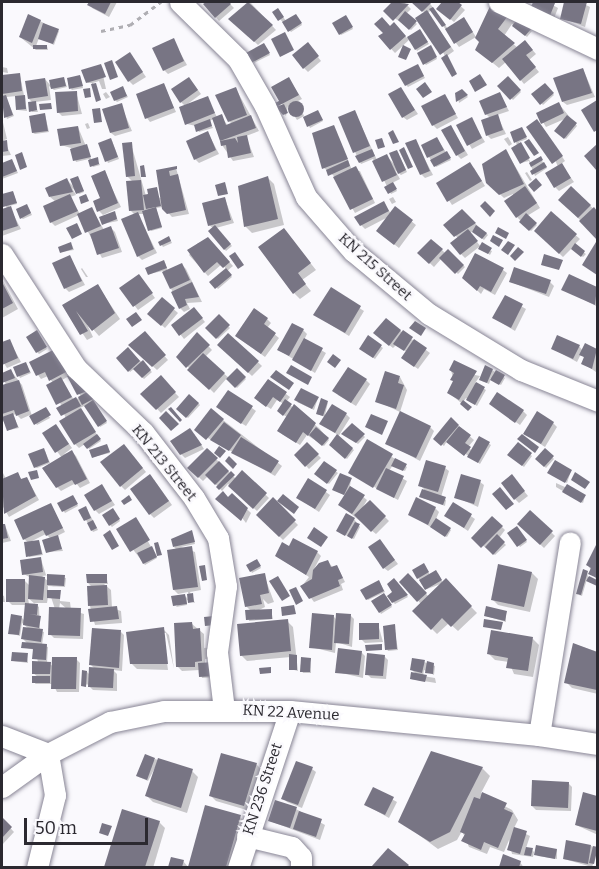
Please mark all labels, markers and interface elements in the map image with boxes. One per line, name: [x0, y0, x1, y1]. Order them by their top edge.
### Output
street label: KN 215 Street: [335, 229, 415, 305]
street label: KN 213 Street: [128, 421, 200, 505]
street label: KN 22 Avenue: [242, 701, 340, 725]
street label: KN 236 Street: [240, 741, 286, 837]
scale bar: [27, 806, 152, 844]
text: 50 m: [35, 817, 77, 839]

